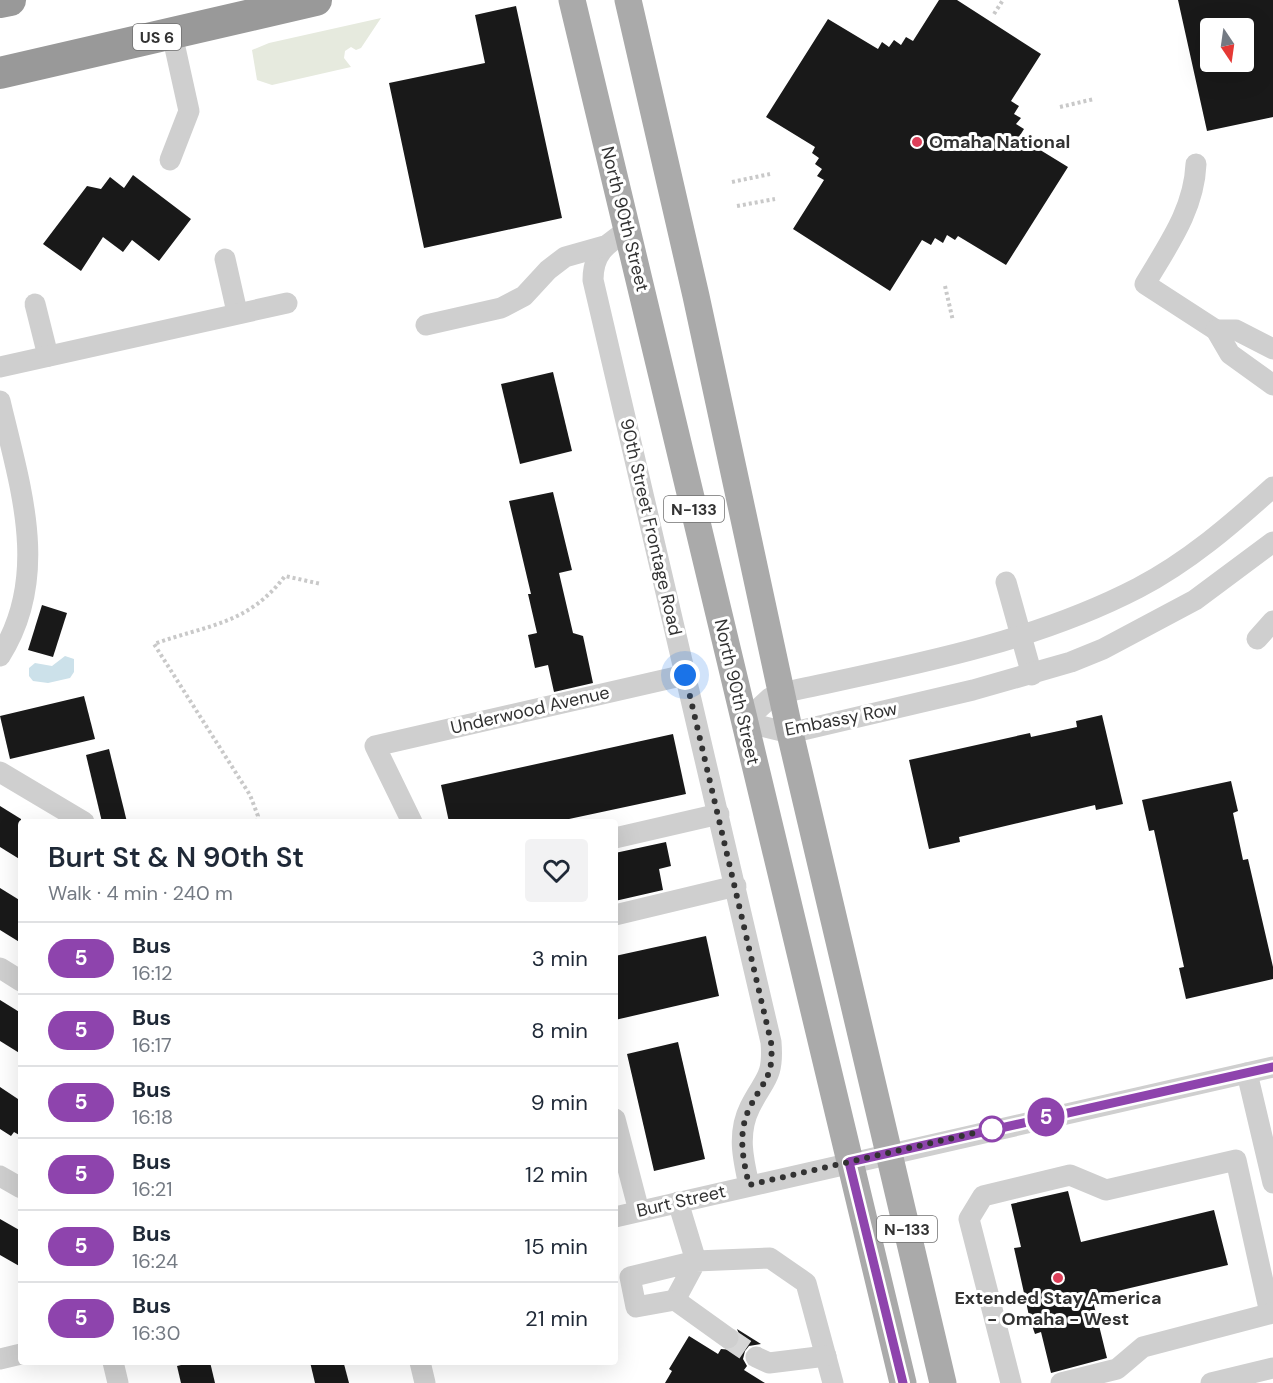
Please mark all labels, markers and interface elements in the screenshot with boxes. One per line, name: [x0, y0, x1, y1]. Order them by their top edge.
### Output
north arrow: [1200, 18, 1254, 72]
map controls: [1200, 18, 1254, 72]
road number: US 6: [133, 24, 181, 50]
place label: Omaha National: [929, 130, 1070, 154]
marker: Omaha National: [910, 135, 924, 149]
street label: North 90th Street: [595, 144, 655, 294]
street label: 90th Street Frontage Road: [614, 416, 688, 638]
road number: N-133: [664, 496, 724, 522]
street label: North 90th Street: [709, 617, 765, 767]
your location: [670, 660, 700, 690]
street label: Underwood Avenue: [448, 680, 612, 740]
street label: Embassy Row: [783, 696, 899, 742]
text: Burt St & N 90th St: [48, 839, 304, 876]
button: heart: [525, 839, 588, 902]
text: Walk · 4 min · 240 m: [48, 880, 233, 906]
text: Bus: [132, 931, 171, 960]
text: 5: [74, 944, 88, 972]
text: 3 min: [532, 944, 588, 973]
text: 16:12: [132, 960, 173, 986]
text: Bus: [132, 1003, 171, 1032]
text: 5: [74, 1016, 88, 1044]
text: 8 min: [531, 1016, 588, 1045]
text: 16:17: [132, 1032, 172, 1058]
text: Bus: [132, 1075, 171, 1104]
text: 5: [74, 1088, 88, 1116]
text: 9 min: [531, 1088, 588, 1117]
line badge: 5: [1026, 1098, 1066, 1136]
text: 5: [1039, 1103, 1053, 1131]
text: 16:18: [132, 1104, 173, 1130]
unlabelled marker: [979, 1116, 1005, 1142]
text: Bus: [132, 1147, 171, 1176]
text: 5: [74, 1160, 88, 1188]
text: 12 min: [525, 1160, 588, 1189]
text: 16:21: [132, 1176, 173, 1202]
street label: Burt Street: [634, 1179, 728, 1223]
road number: N-133: [877, 1216, 937, 1242]
text: Bus: [132, 1219, 171, 1248]
text: 5: [74, 1232, 88, 1260]
text: 15 min: [524, 1232, 588, 1261]
text: 16:24: [132, 1248, 178, 1274]
marker: Extended Stay America - Omaha - West: [1051, 1271, 1065, 1285]
place label: Extended Stay America - Omaha - West: [954, 1286, 1162, 1331]
text: Bus: [132, 1291, 171, 1320]
text: 5: [74, 1304, 88, 1332]
text: 21 min: [525, 1304, 588, 1333]
text: 16:30: [132, 1320, 180, 1346]

